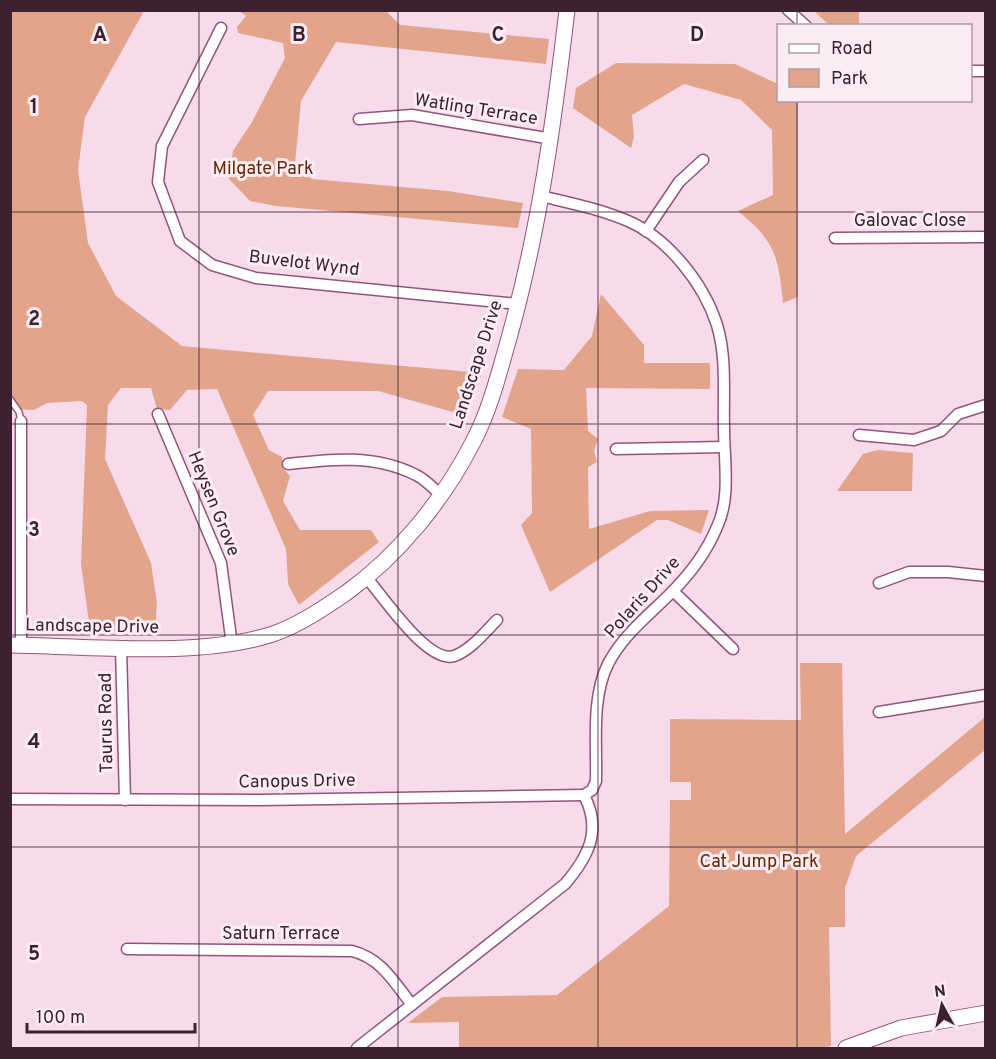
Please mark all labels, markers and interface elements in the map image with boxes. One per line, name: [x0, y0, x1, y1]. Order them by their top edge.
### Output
text: A: [93, 23, 107, 49]
text: B: [292, 23, 306, 49]
text: C: [492, 23, 504, 49]
text: D: [690, 23, 704, 49]
legend: [777, 24, 972, 102]
text: Road: [831, 38, 873, 61]
text: Park: [831, 68, 868, 91]
street label: Watling Terrace: [413, 89, 539, 131]
text: 1: [30, 95, 38, 121]
park label: Milgate Park: [213, 158, 313, 181]
street label: Galovac Close: [854, 210, 966, 233]
street label: Buvelot Wynd: [247, 246, 361, 282]
street label: Landscape Drive: [445, 298, 509, 432]
text: 2: [28, 307, 40, 333]
street label: Heysen Grove: [181, 448, 245, 560]
text: 3: [28, 518, 40, 544]
street label: Polaris Drive: [600, 552, 686, 644]
street label: Landscape Drive: [25, 614, 159, 640]
street label: Taurus Road: [95, 673, 119, 773]
text: 4: [28, 730, 40, 756]
street label: Canopus Drive: [238, 769, 356, 795]
park label: Cat Jump Park: [700, 851, 819, 874]
street label: Saturn Terrace: [222, 923, 340, 946]
text: 5: [28, 942, 40, 968]
north arrow: [912, 975, 972, 1035]
text: N: [933, 981, 947, 1003]
scale bar: [27, 996, 195, 1034]
text: 100 m: [36, 1007, 85, 1030]

